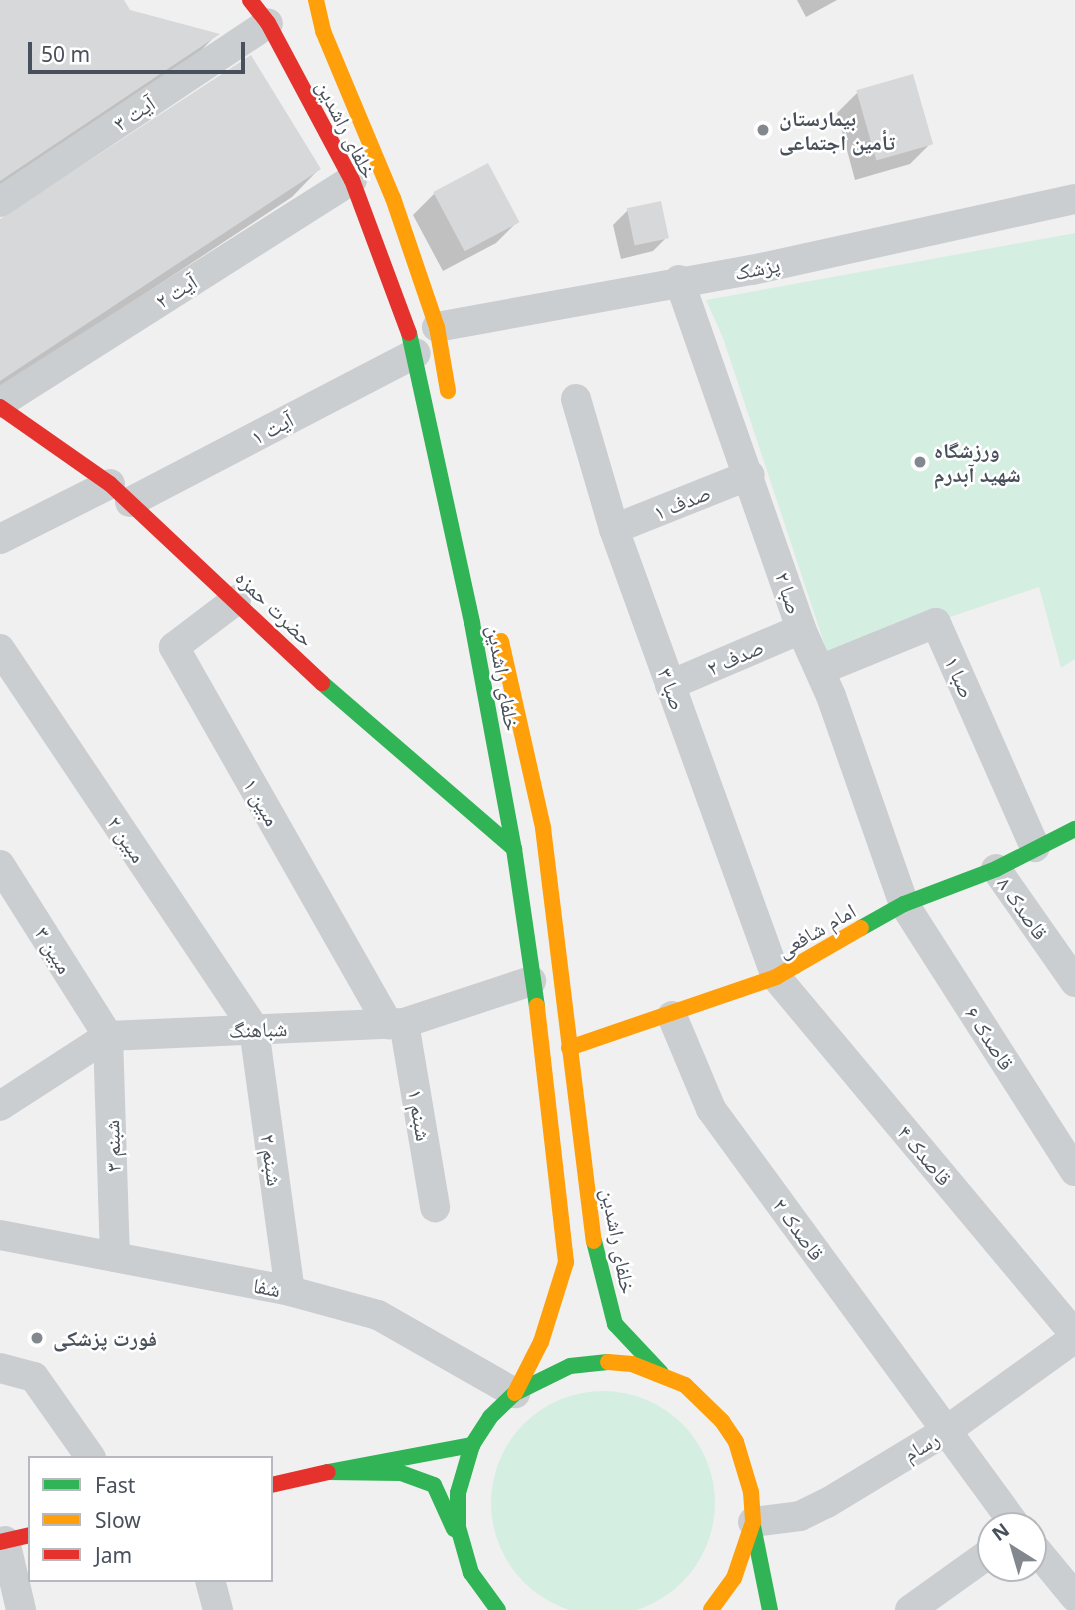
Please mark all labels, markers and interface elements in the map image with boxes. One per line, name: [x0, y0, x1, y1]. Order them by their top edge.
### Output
scale bar: [32, 28, 248, 72]
text: 50 m: [41, 40, 90, 68]
street label: خلفای راشدین: [312, 76, 382, 182]
street label: آیت ۳: [109, 90, 159, 136]
place label: بیمارستان تأمین اجتماعی: [779, 105, 895, 155]
marker: بیمارستان تأمین اجتماعی: [753, 120, 773, 140]
street label: پزشک: [732, 251, 782, 285]
street label: آیت ۲: [151, 269, 201, 313]
street label: آیت ۱: [247, 406, 297, 450]
place label: ورزشگاه شهید آبدرم: [934, 437, 1021, 487]
marker: ورزشگاه شهید آبدرم: [912, 454, 928, 470]
street label: صدف ۱: [650, 479, 714, 525]
street label: حضرت حمزه: [231, 565, 319, 651]
street label: صبا ۲: [770, 569, 808, 617]
street label: خلفای راشدین: [482, 623, 526, 733]
street label: صدف ۲: [703, 633, 767, 681]
street label: صبا ۱: [940, 652, 980, 702]
street label: صبا ۳: [653, 665, 691, 713]
street label: مبین ۱: [238, 774, 286, 830]
street label: مبین ۲: [102, 811, 152, 867]
street label: قاصدک ۸: [992, 872, 1054, 944]
street label: امام شافعی: [772, 897, 860, 963]
street label: مبین ۳: [30, 922, 78, 978]
street label: قاصدک ۶: [960, 1002, 1020, 1074]
street label: شباهنگ: [228, 1015, 288, 1043]
street label: شبنم ۱: [403, 1087, 437, 1143]
street label: شبنم ۳: [98, 1120, 126, 1172]
street label: قاصدک ۴: [893, 1120, 957, 1190]
street label: شبنم ۲: [256, 1132, 288, 1188]
street label: خلفای راشدین: [596, 1186, 642, 1296]
street label: قاصدک ۲: [768, 1193, 830, 1265]
street label: شفا: [251, 1272, 283, 1302]
place label: فورت پزشکی: [53, 1325, 157, 1351]
marker: فورت پزشکی: [27, 1328, 47, 1348]
street label: رسام: [898, 1426, 944, 1466]
legend: [28, 1456, 273, 1582]
text: Fast: [95, 1471, 135, 1499]
text: Slow: [95, 1506, 141, 1534]
north arrow: [977, 1512, 1047, 1582]
text: N: [987, 1517, 1015, 1547]
text: Jam: [95, 1541, 132, 1569]

